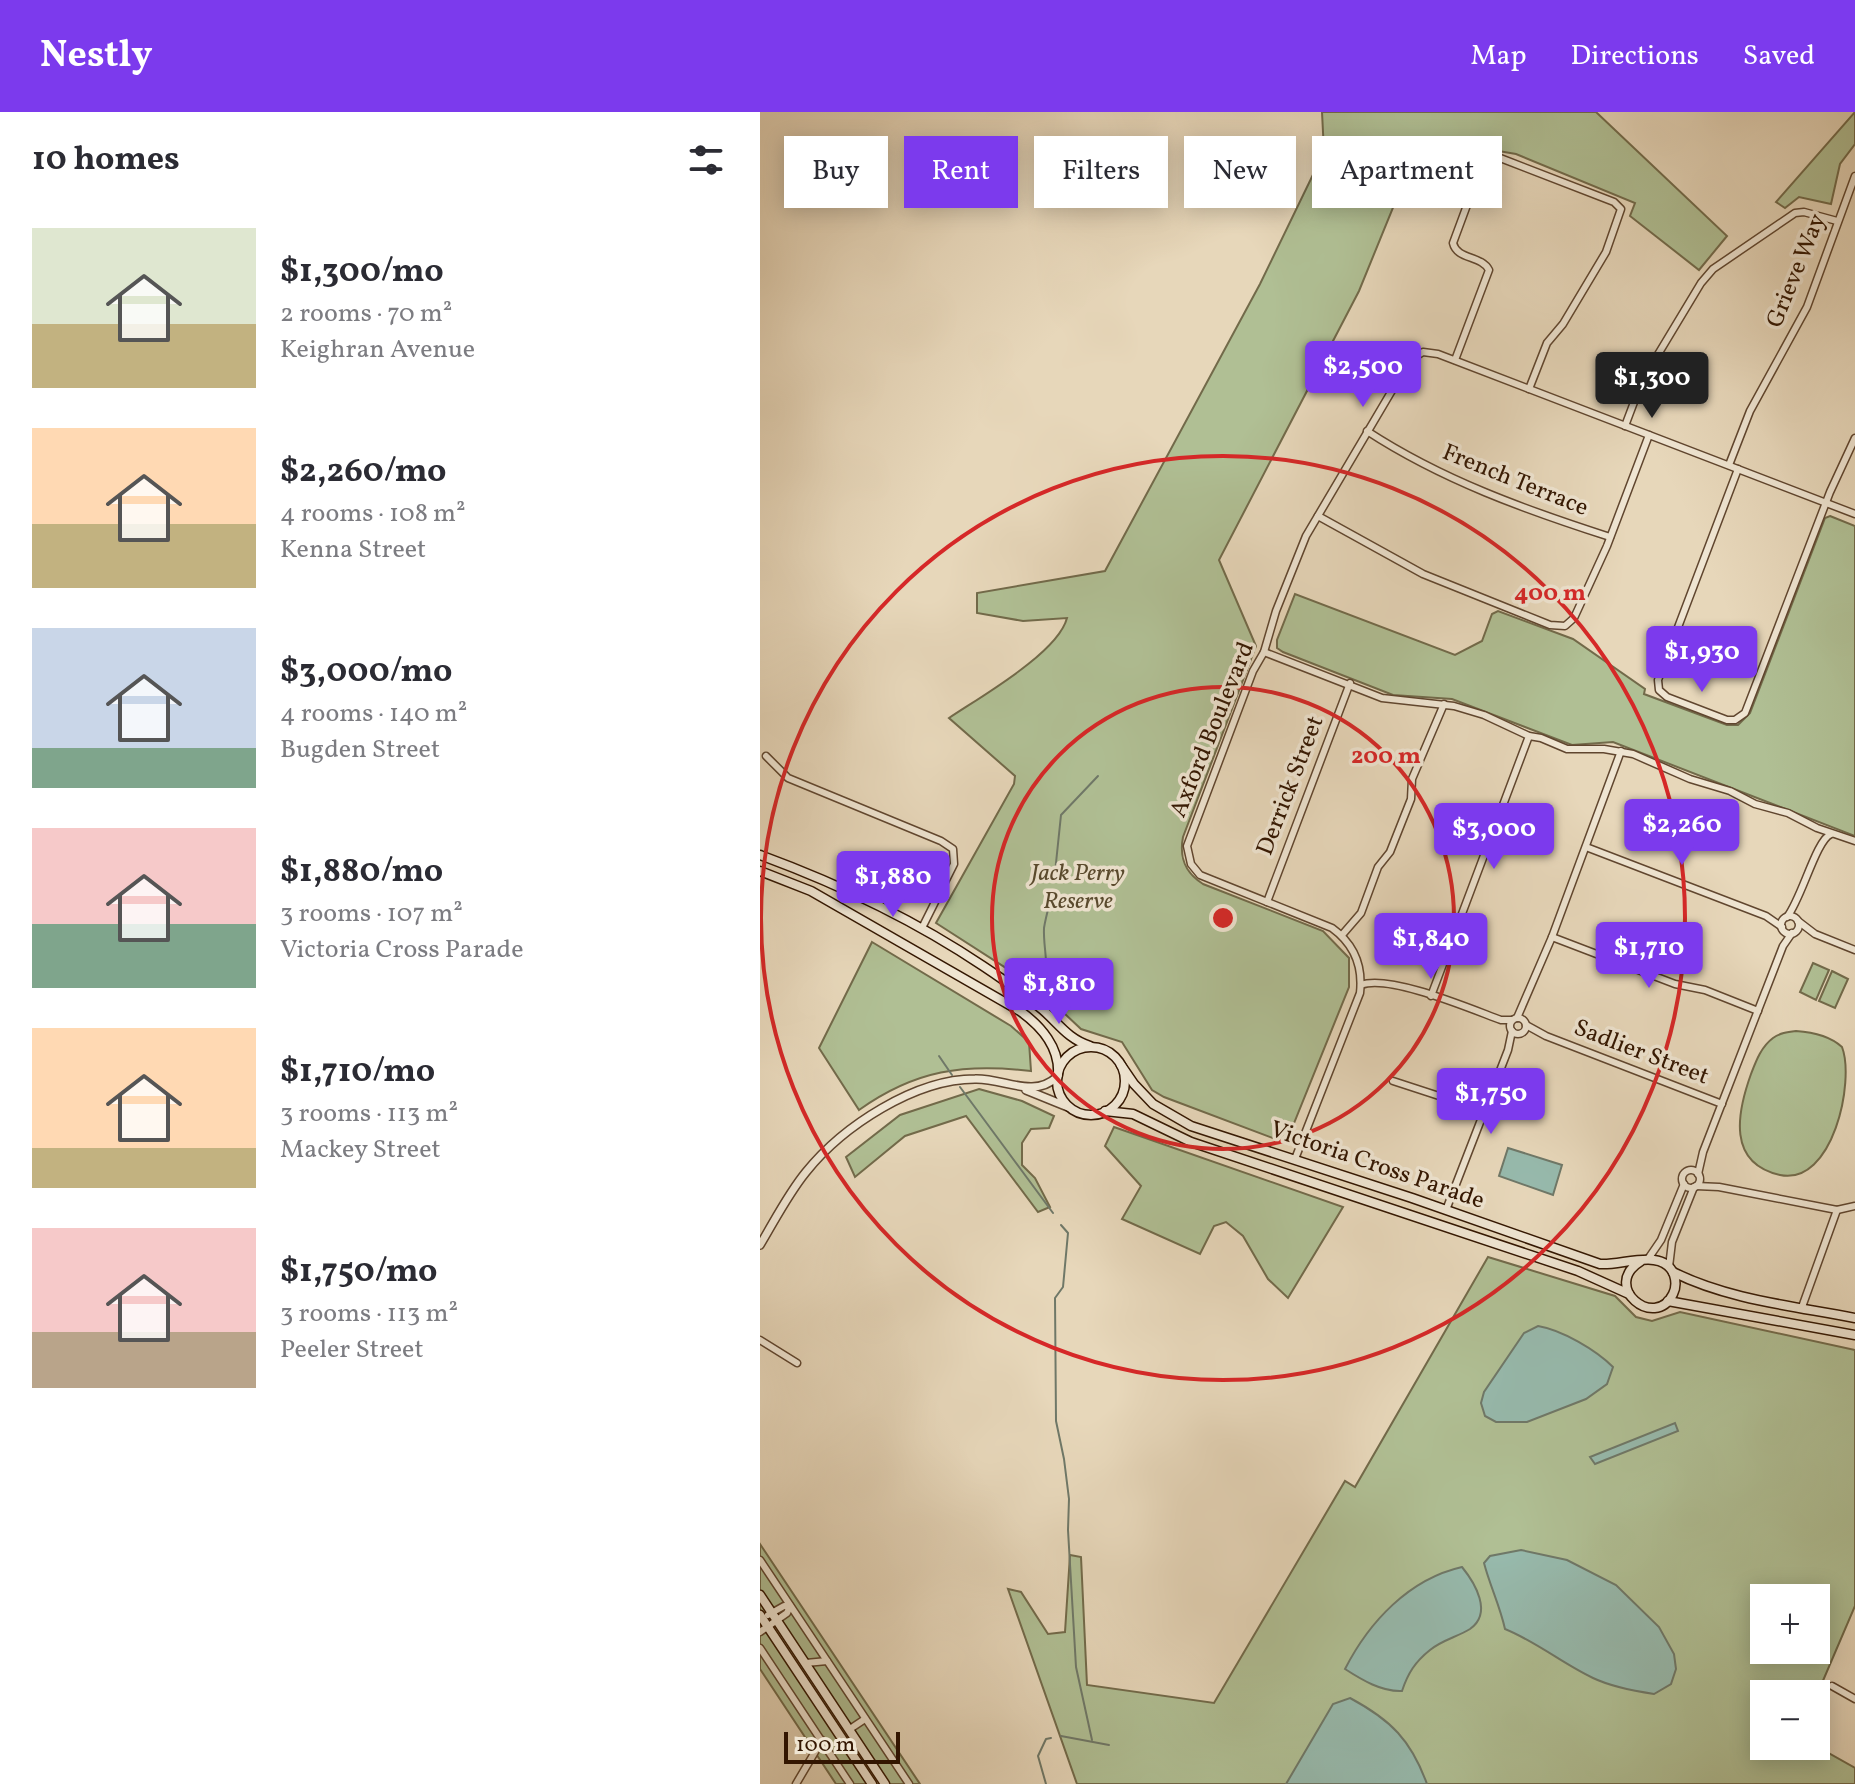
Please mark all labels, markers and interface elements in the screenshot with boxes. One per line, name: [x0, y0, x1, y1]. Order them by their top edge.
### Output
text: Nestly: [40, 30, 153, 83]
text: Map: [1471, 37, 1527, 76]
text: Directions: [1571, 37, 1699, 76]
text: Saved: [1743, 37, 1815, 76]
chip: Buy: [784, 136, 888, 208]
chip: Rent: [904, 136, 1018, 208]
chip: Filters: [1034, 136, 1168, 208]
chip: New: [1184, 136, 1296, 208]
chip: Apartment: [1312, 136, 1502, 208]
text: 10 homes: [32, 137, 180, 184]
icon: filters: [684, 138, 728, 182]
street label: Grieve Way: [1759, 209, 1835, 333]
text: $1,300/mo: [280, 249, 444, 296]
icon: home: [96, 260, 192, 356]
text: 2 rooms · 70 m²: [280, 296, 452, 332]
text: Keighran Avenue: [280, 332, 475, 368]
pin: $2,500: [1298, 341, 1428, 409]
text: $2,500: [1323, 349, 1403, 385]
pin: $1,300: [1587, 352, 1717, 420]
text: $1,300: [1613, 360, 1691, 396]
street label: French Terrace: [1437, 436, 1593, 526]
text: $2,260/mo: [280, 449, 447, 496]
icon: home: [96, 460, 192, 556]
text: 4 rooms · 108 m²: [280, 496, 466, 532]
text: Kenna Street: [280, 532, 426, 568]
text: 400 m: [1514, 577, 1586, 611]
pin: $1,930: [1637, 626, 1767, 694]
text: $1,930: [1664, 634, 1740, 670]
street label: Axford Boulevard: [1162, 637, 1264, 823]
text: $3,000/mo: [280, 649, 452, 696]
icon: home: [96, 660, 192, 756]
text: 4 rooms · 140 m²: [280, 696, 467, 732]
street label: Derrick Street: [1249, 711, 1333, 861]
text: Bugden Street: [280, 732, 440, 768]
text: 200 m: [1351, 740, 1421, 774]
pin: $2,260: [1617, 799, 1747, 867]
pin: $3,000: [1429, 803, 1559, 871]
text: $2,260: [1642, 807, 1722, 843]
text: $3,000: [1452, 811, 1536, 847]
text: $1,880/mo: [280, 849, 443, 896]
pin: $1,880: [828, 851, 958, 919]
park label: Jack Perry Reserve: [1029, 857, 1125, 919]
text: $1,880: [855, 859, 931, 895]
icon: home: [96, 860, 192, 956]
text: 3 rooms · 107 m²: [280, 896, 463, 932]
centre of rings: [1209, 904, 1237, 932]
pin: $1,840: [1366, 913, 1496, 981]
text: $1,840: [1392, 921, 1470, 957]
pin: $1,710: [1584, 922, 1714, 990]
text: $1,710: [1614, 930, 1684, 966]
text: Victoria Cross Parade: [280, 932, 524, 968]
pin: $1,810: [994, 958, 1124, 1026]
text: $1,810: [1022, 966, 1096, 1002]
street label: Sadlier Street: [1568, 1012, 1714, 1094]
text: $1,710/mo: [280, 1049, 435, 1096]
icon: home: [96, 1060, 192, 1156]
pin: $1,750: [1426, 1068, 1556, 1136]
text: $1,750: [1455, 1076, 1527, 1112]
text: 3 rooms · 113 m²: [280, 1096, 458, 1132]
street label: Victoria Cross Parade: [1265, 1113, 1489, 1219]
text: Mackey Street: [280, 1132, 441, 1168]
text: $1,750/mo: [280, 1249, 437, 1296]
icon: home: [96, 1260, 192, 1356]
text: 3 rooms · 113 m²: [280, 1296, 458, 1332]
text: Peeler Street: [280, 1332, 424, 1368]
map controls: [1750, 1584, 1830, 1760]
button: +: [1750, 1584, 1830, 1664]
button: −: [1750, 1680, 1830, 1760]
scale bar: [784, 1728, 900, 1764]
text: 100 m: [796, 1730, 855, 1761]

